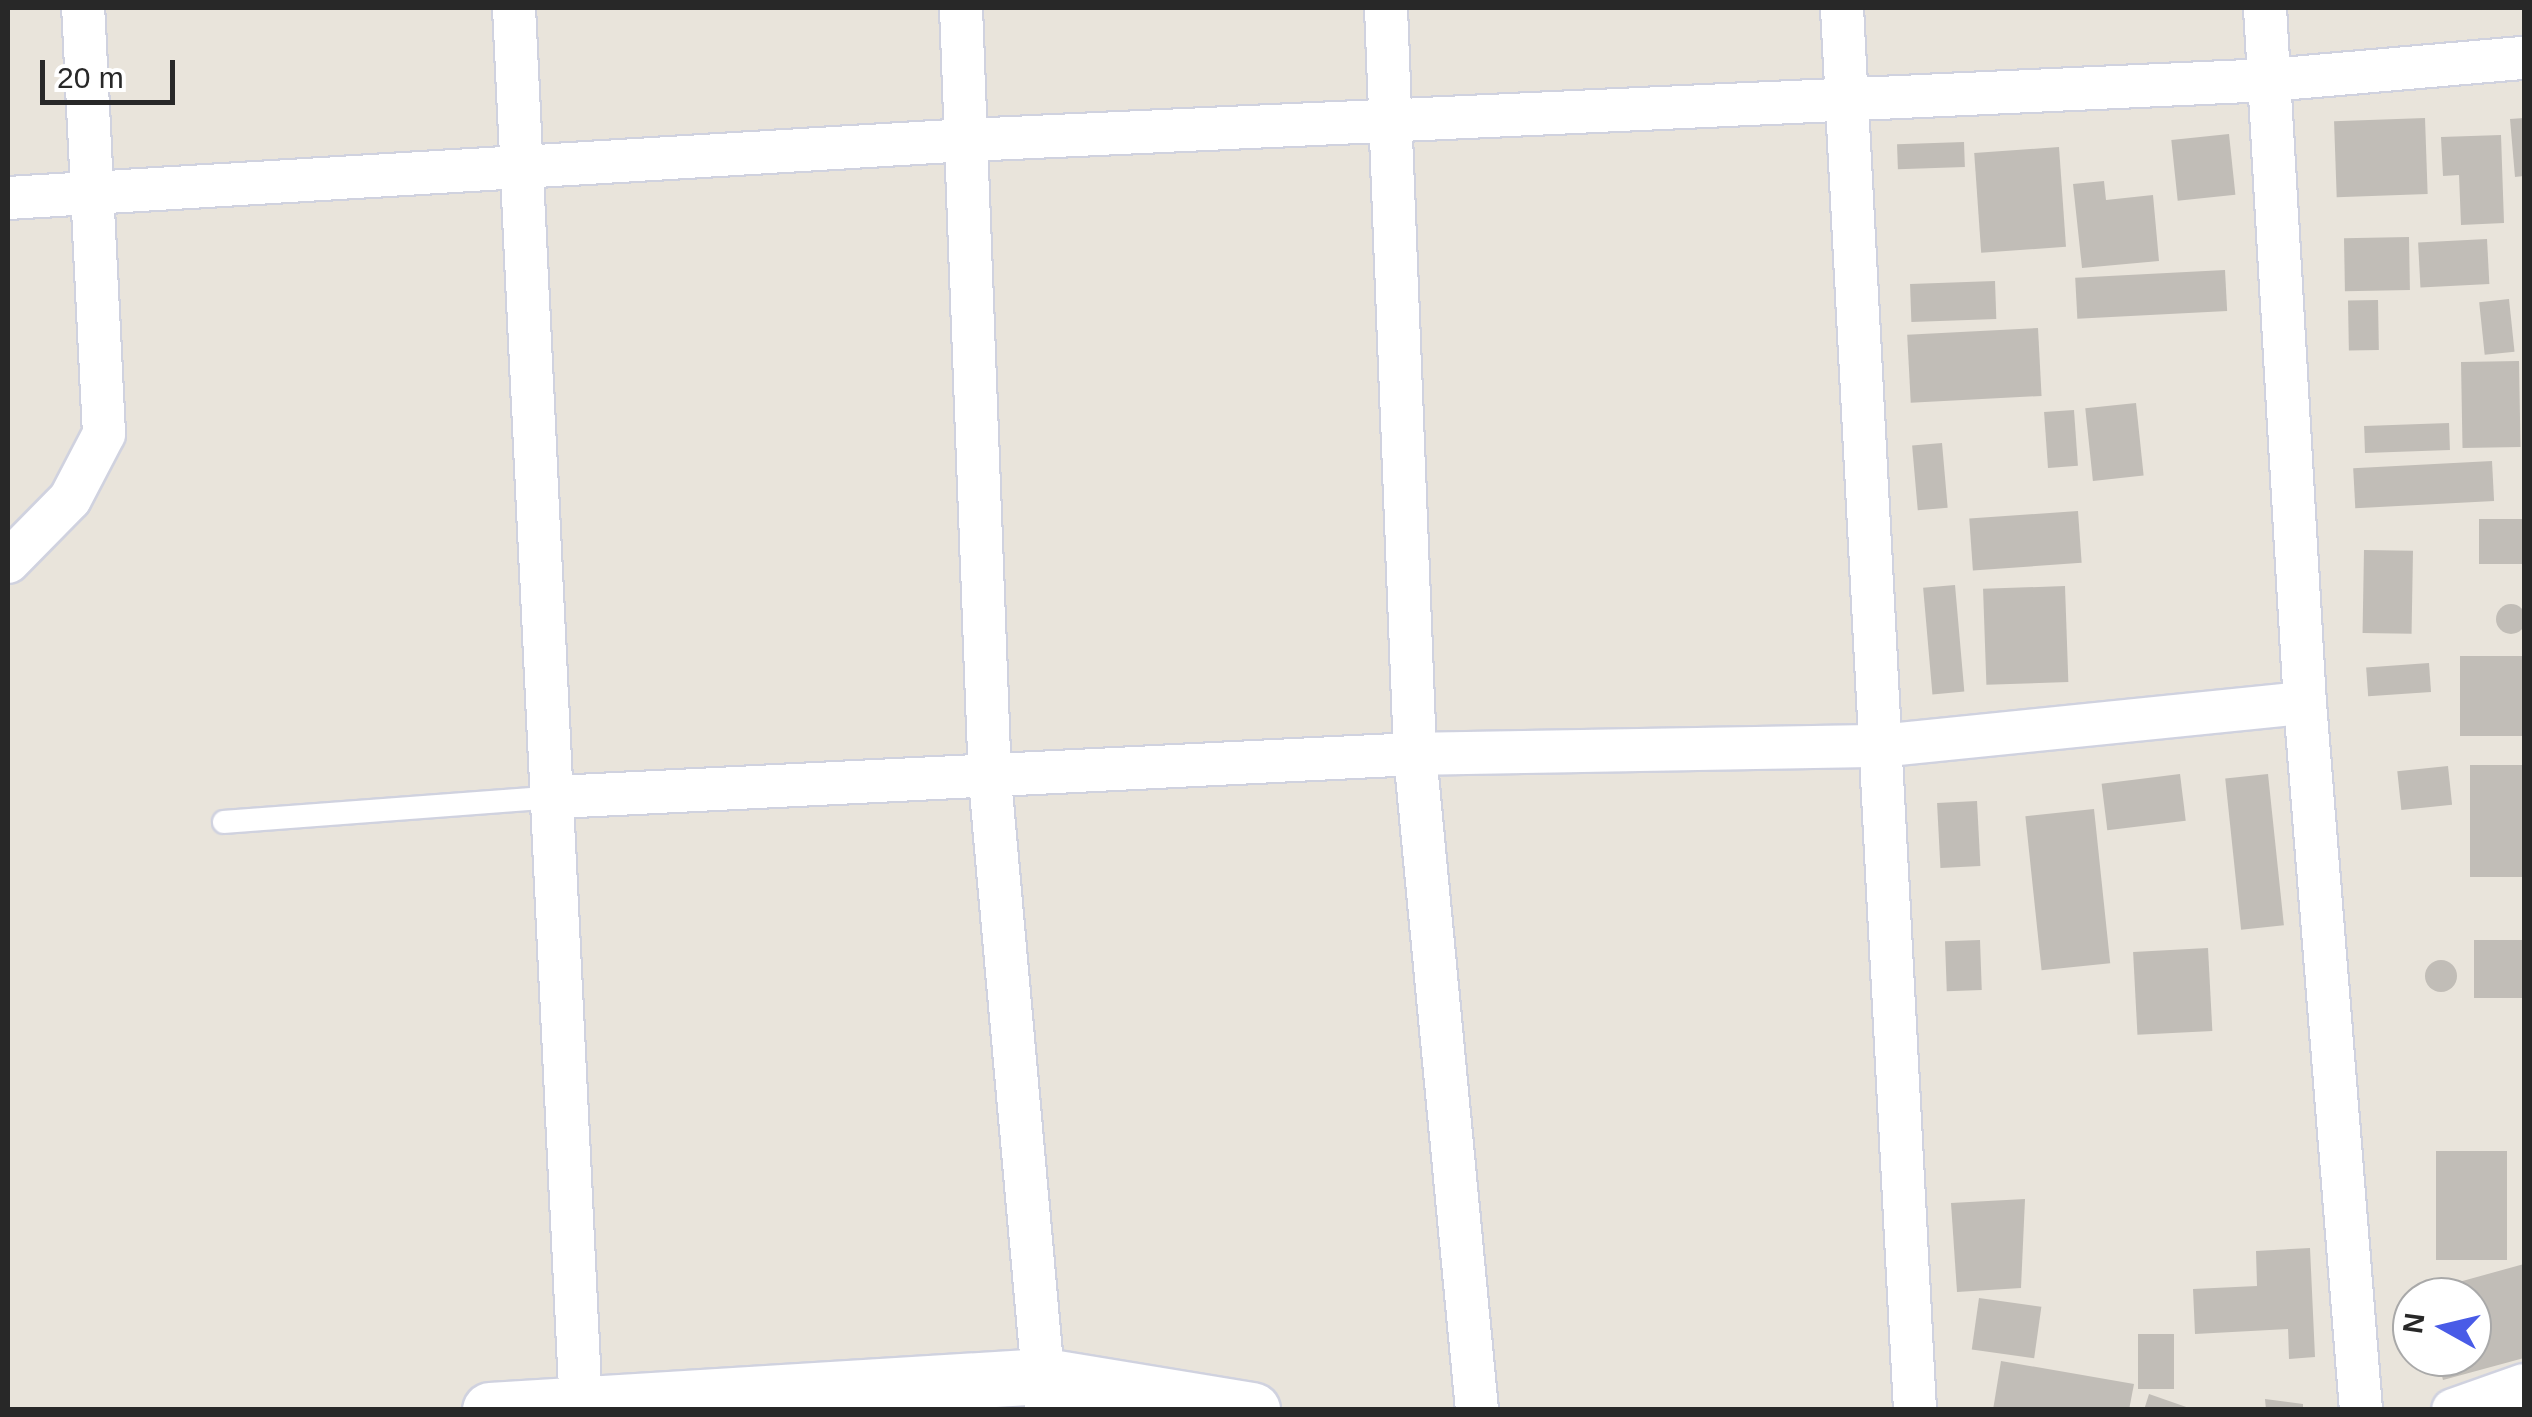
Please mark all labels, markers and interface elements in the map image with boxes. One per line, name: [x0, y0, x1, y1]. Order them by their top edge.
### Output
scale bar: [45, 40, 180, 102]
text: 20 m: [57, 61, 124, 94]
north arrow: [2392, 1277, 2492, 1377]
text: N: [2397, 1311, 2431, 1335]

